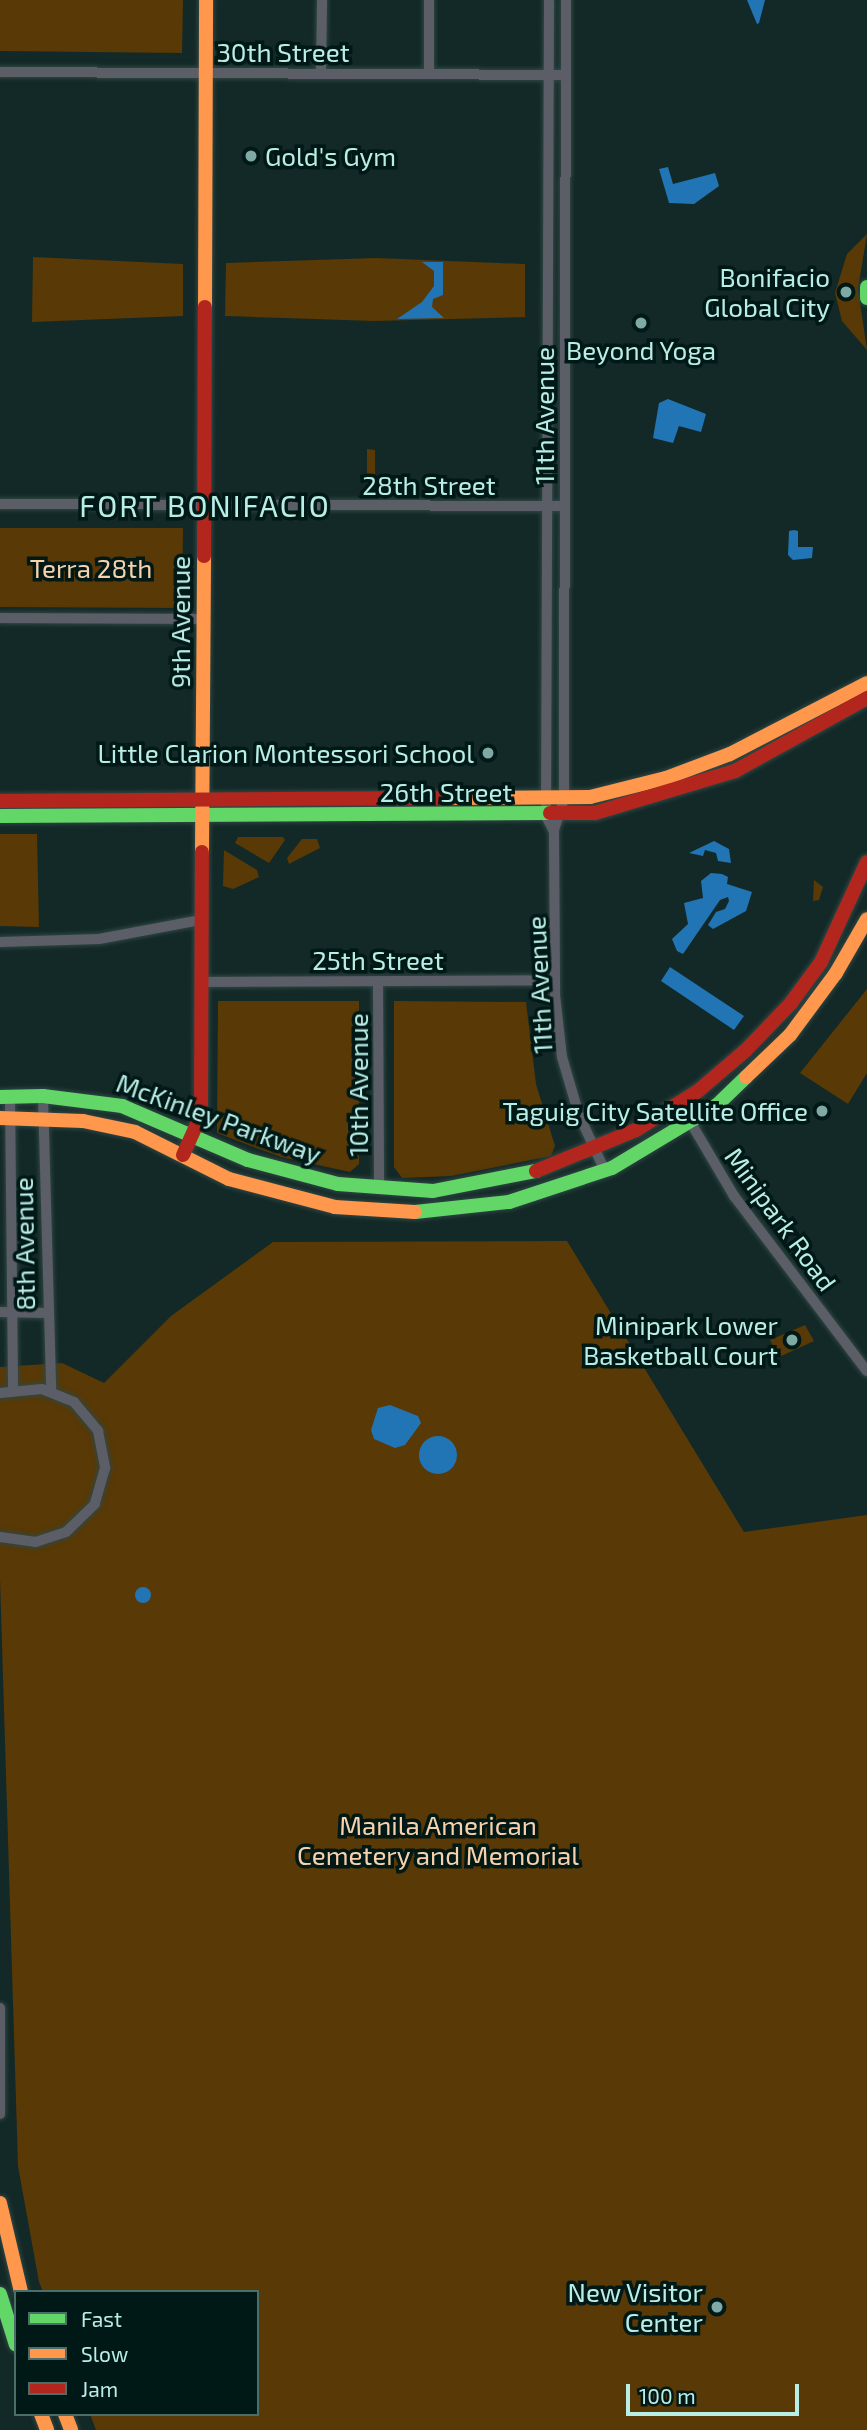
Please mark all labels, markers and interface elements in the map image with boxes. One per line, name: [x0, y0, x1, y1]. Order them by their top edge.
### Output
street label: 30th Street: [216, 36, 350, 68]
place label: Gold's Gym: [265, 140, 396, 172]
marker: Gold's Gym: [243, 148, 259, 164]
place label: Bonifacio Global City: [704, 261, 830, 322]
marker: Bonifacio Global City: [836, 282, 856, 302]
marker: Beyond Yoga: [633, 315, 649, 331]
place label: Beyond Yoga: [566, 334, 716, 366]
street label: 11th Avenue: [528, 347, 560, 485]
street label: 28th Street: [362, 469, 496, 501]
district label: FORT BONIFACIO: [81, 487, 329, 523]
park label: Terra 28th: [30, 552, 152, 584]
street label: 9th Avenue: [164, 556, 196, 688]
place label: Little Clarion Montessori School: [97, 737, 474, 769]
marker: Little Clarion Montessori School: [480, 745, 496, 761]
street label: 26th Street: [380, 776, 512, 808]
street label: 11th Avenue: [520, 915, 558, 1055]
street label: 25th Street: [312, 944, 444, 976]
street label: 10th Avenue: [342, 1013, 374, 1157]
street label: McKinley Parkway: [112, 1066, 326, 1170]
place label: Taguig City Satellite Office: [502, 1095, 808, 1127]
marker: Taguig City Satellite Office: [814, 1103, 830, 1119]
street label: Minipark Road: [719, 1141, 843, 1297]
street label: 8th Avenue: [7, 1177, 41, 1311]
place label: Minipark Lower Basketball Court: [583, 1309, 778, 1370]
marker: Minipark Lower Basketball Court: [784, 1332, 800, 1348]
park label: Manila American Cemetery and Memorial: [297, 1809, 579, 1870]
place label: New Visitor Center: [566, 2276, 703, 2338]
legend: [14, 2290, 259, 2416]
marker: New Visitor Center: [709, 2299, 725, 2315]
text: Fast: [81, 2306, 122, 2331]
text: Slow: [81, 2341, 128, 2366]
scale bar: [629, 2370, 802, 2414]
text: Jam: [81, 2376, 118, 2401]
text: 100 m: [639, 2383, 696, 2408]

